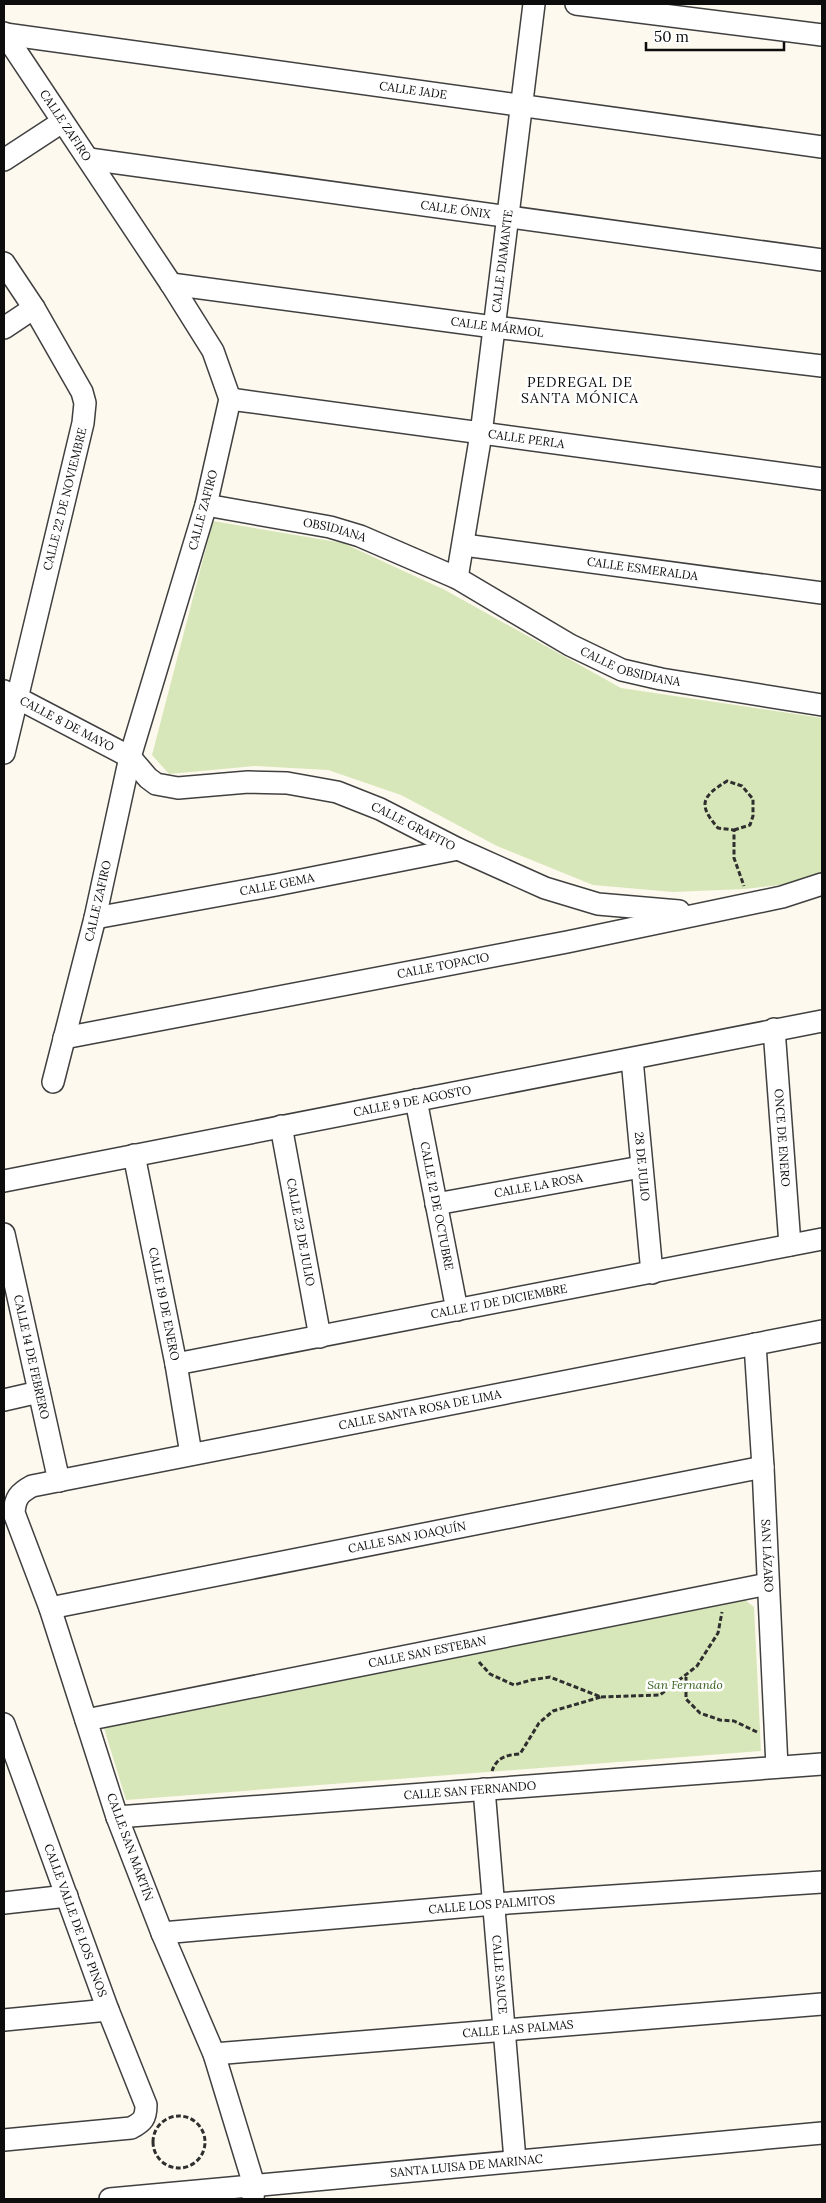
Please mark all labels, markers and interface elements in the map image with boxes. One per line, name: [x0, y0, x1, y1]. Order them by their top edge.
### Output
scale bar: [646, 20, 784, 52]
text: 50 m: [654, 27, 689, 46]
street label: CALLE JADE: [378, 78, 448, 102]
street label: CALLE ZAFIRO: [37, 87, 95, 164]
street label: CALLE ÓNIX: [420, 197, 492, 221]
street label: CALLE DIAMANTE: [488, 209, 516, 314]
street label: CALLE MÁRMOL: [450, 313, 545, 340]
district label: PEDREGAL DE SANTA MÓNICA: [521, 373, 639, 407]
street label: CALLE 22 DE NOVIEMBRE: [39, 426, 90, 572]
street label: CALLE PERLA: [487, 426, 566, 451]
street label: CALLE ZAFIRO: [185, 468, 220, 552]
street label: OBSIDIANA: [302, 514, 369, 545]
street label: CALLE ESMERALDA: [586, 554, 699, 583]
street label: CALLE OBSIDIANA: [578, 643, 682, 689]
street label: CALLE 8 DE MAYO: [17, 693, 117, 754]
street label: CALLE GRAFITO: [369, 798, 458, 854]
street label: CALLE ZAFIRO: [81, 859, 114, 943]
street label: CALLE GEMA: [238, 870, 316, 898]
street label: CALLE TOPACIO: [396, 949, 490, 981]
street label: CALLE 9 DE AGOSTO: [352, 1082, 472, 1120]
street label: ONCE DE ENERO: [771, 1088, 794, 1187]
street label: 28 DE JULIO: [632, 1131, 653, 1202]
street label: CALLE 12 DE OCTUBRE: [417, 1140, 457, 1272]
street label: CALLE LA ROSA: [493, 1170, 584, 1200]
street label: CALLE 23 DE JULIO: [284, 1177, 318, 1287]
street label: CALLE 19 DE ENERO: [146, 1246, 183, 1362]
street label: CALLE 17 DE DICIEMBRE: [429, 1280, 569, 1322]
street label: CALLE 14 DE FEBRERO: [11, 1293, 53, 1421]
street label: CALLE SANTA ROSA DE LIMA: [337, 1386, 503, 1433]
street label: CALLE SAN JOAQUÍN: [347, 1518, 467, 1556]
street label: SAN LÁZARO: [758, 1519, 777, 1593]
street label: CALLE SAN ESTEBAN: [367, 1632, 488, 1671]
park label: San Fernando: [647, 1677, 723, 1692]
street label: CALLE SAN FERNANDO: [403, 1778, 537, 1802]
street label: CALLE SAN MARTÍN: [104, 1791, 157, 1903]
street label: CALLE VALLE DE LOS PINOS: [41, 1842, 111, 1999]
street label: CALLE LOS PALMITOS: [428, 1892, 556, 1917]
street label: CALLE SAUCE: [489, 1934, 511, 2014]
street label: CALLE LAS PALMAS: [462, 2016, 574, 2041]
street label: SANTA LUISA DE MARINAC: [389, 2151, 544, 2180]

